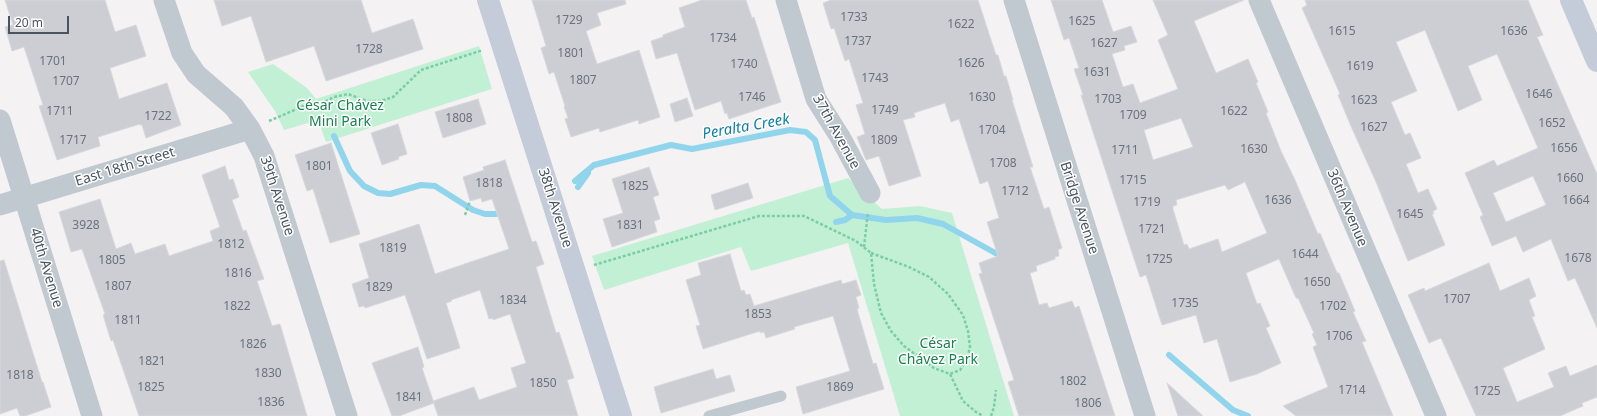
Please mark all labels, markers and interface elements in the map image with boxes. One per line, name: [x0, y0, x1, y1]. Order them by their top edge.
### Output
scale bar: [10, 8, 71, 34]
house number: 1733: [840, 11, 868, 25]
text: 20 m: [15, 14, 43, 31]
house number: 1729: [555, 14, 583, 28]
house number: 1625: [1068, 15, 1096, 29]
house number: 1622: [947, 18, 975, 32]
house number: 1615: [1328, 25, 1356, 39]
house number: 1636: [1500, 25, 1528, 39]
house number: 1734: [709, 32, 737, 46]
house number: 1737: [844, 35, 872, 49]
house number: 1627: [1090, 37, 1118, 51]
house number: 1728: [355, 43, 383, 57]
house number: 1801: [557, 47, 585, 61]
house number: 1701: [39, 55, 67, 69]
house number: 1626: [957, 57, 985, 71]
house number: 1740: [730, 58, 758, 72]
house number: 1619: [1346, 60, 1374, 74]
house number: 1631: [1083, 66, 1111, 80]
house number: 1743: [861, 72, 889, 86]
house number: 1807: [569, 74, 597, 88]
house number: 1707: [52, 75, 80, 89]
house number: 1646: [1525, 88, 1553, 102]
house number: 1746: [738, 91, 766, 105]
house number: 1630: [968, 91, 996, 105]
street label: 37th Avenue: [809, 92, 863, 172]
house number: 1703: [1094, 93, 1122, 107]
house number: 1623: [1350, 94, 1378, 108]
park label: César Chávez Mini Park: [296, 98, 384, 130]
house number: 1749: [871, 104, 899, 118]
house number: 1711: [46, 105, 74, 119]
house number: 1622: [1220, 105, 1248, 119]
house number: 1709: [1119, 109, 1147, 123]
house number: 1722: [144, 110, 172, 124]
water label: Peralta Creek: [701, 110, 791, 144]
house number: 1808: [445, 112, 473, 126]
house number: 1652: [1538, 117, 1566, 131]
house number: 1627: [1360, 121, 1388, 135]
house number: 1704: [978, 124, 1006, 138]
house number: 1717: [59, 134, 87, 148]
house number: 1809: [870, 134, 898, 148]
house number: 1656: [1550, 142, 1578, 156]
house number: 1630: [1240, 143, 1268, 157]
street label: East 18th Street: [73, 144, 177, 190]
house number: 1711: [1111, 144, 1139, 158]
street label: 39th Avenue: [256, 154, 298, 238]
house number: 1708: [989, 157, 1017, 171]
house number: 1801: [305, 160, 333, 174]
street label: Bridge Avenue: [1056, 160, 1102, 256]
street label: 38th Avenue: [534, 166, 576, 250]
street label: 36th Avenue: [1323, 167, 1371, 249]
house number: 1660: [1556, 172, 1584, 186]
house number: 1715: [1119, 174, 1147, 188]
house number: 1818: [475, 177, 503, 191]
house number: 1825: [621, 180, 649, 194]
house number: 1712: [1001, 185, 1029, 199]
house number: 1636: [1264, 194, 1292, 208]
house number: 1664: [1562, 194, 1590, 208]
house number: 1719: [1133, 196, 1161, 210]
house number: 1645: [1396, 208, 1424, 222]
house number: 3928: [72, 219, 100, 233]
house number: 1831: [616, 219, 644, 233]
house number: 1721: [1138, 223, 1166, 237]
street label: 40th Avenue: [26, 226, 66, 310]
house number: 1812: [217, 238, 245, 252]
house number: 1819: [379, 242, 407, 256]
house number: 1644: [1291, 248, 1319, 262]
house number: 1678: [1564, 252, 1592, 266]
house number: 1725: [1145, 253, 1173, 267]
house number: 1805: [98, 254, 126, 268]
house number: 1816: [224, 267, 252, 281]
house number: 1650: [1303, 276, 1331, 290]
house number: 1807: [104, 280, 132, 294]
house number: 1829: [365, 281, 393, 295]
house number: 1707: [1443, 293, 1471, 307]
house number: 1834: [499, 294, 527, 308]
house number: 1735: [1171, 297, 1199, 311]
house number: 1822: [223, 300, 251, 314]
house number: 1702: [1319, 300, 1347, 314]
house number: 1853: [744, 308, 772, 322]
house number: 1811: [114, 314, 142, 328]
house number: 1706: [1325, 330, 1353, 344]
park label: César Chávez Park: [898, 336, 978, 368]
house number: 1826: [239, 338, 267, 352]
house number: 1821: [138, 355, 166, 369]
house number: 1830: [254, 367, 282, 381]
house number: 1818: [6, 369, 34, 383]
house number: 1802: [1059, 375, 1087, 389]
house number: 1850: [529, 377, 557, 391]
house number: 1825: [137, 381, 165, 395]
house number: 1869: [826, 381, 854, 395]
house number: 1714: [1338, 384, 1366, 398]
house number: 1725: [1473, 385, 1501, 399]
house number: 1841: [395, 391, 423, 405]
house number: 1836: [257, 396, 285, 410]
house number: 1806: [1074, 397, 1102, 411]

